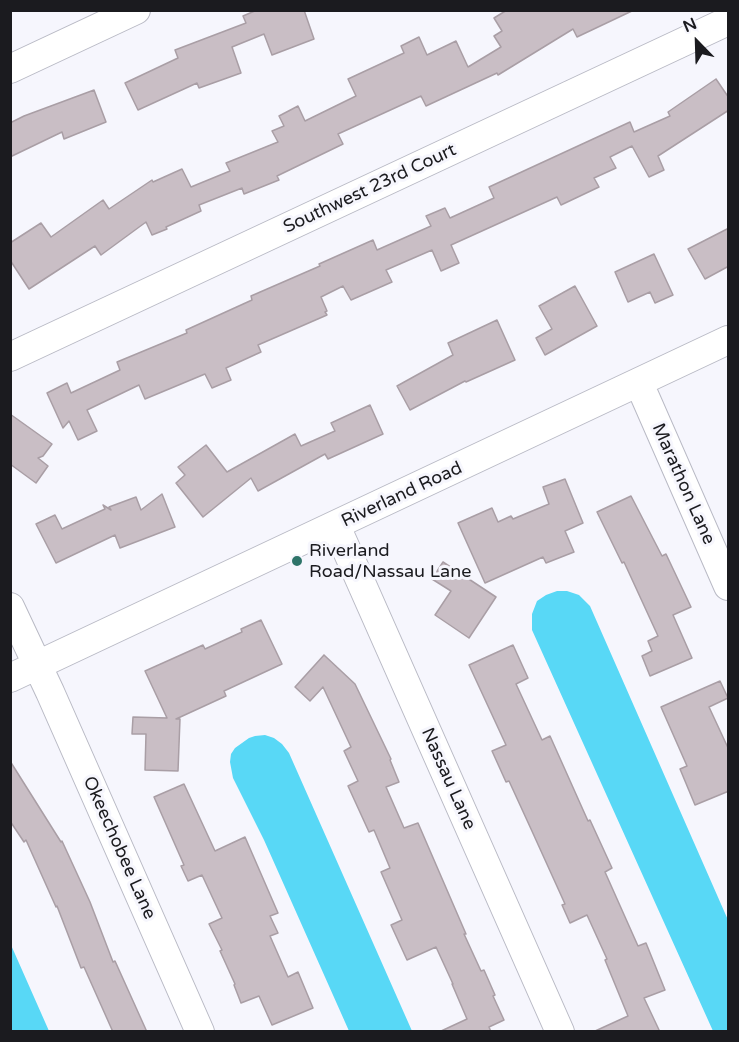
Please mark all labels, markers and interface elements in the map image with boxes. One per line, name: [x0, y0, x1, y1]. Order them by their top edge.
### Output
north arrow: [667, 12, 727, 72]
text: N: [680, 14, 700, 37]
street label: Southwest 23rd Court: [280, 139, 460, 239]
street label: Marathon Lane: [647, 420, 719, 548]
street label: Riverland Road: [338, 458, 466, 532]
place label: Riverland Road/Nassau Lane: [309, 540, 471, 582]
marker: Riverland Road/Nassau Lane: [290, 554, 304, 568]
street label: Nassau Lane: [416, 725, 480, 833]
street label: Okeechobee Lane: [78, 773, 160, 923]

